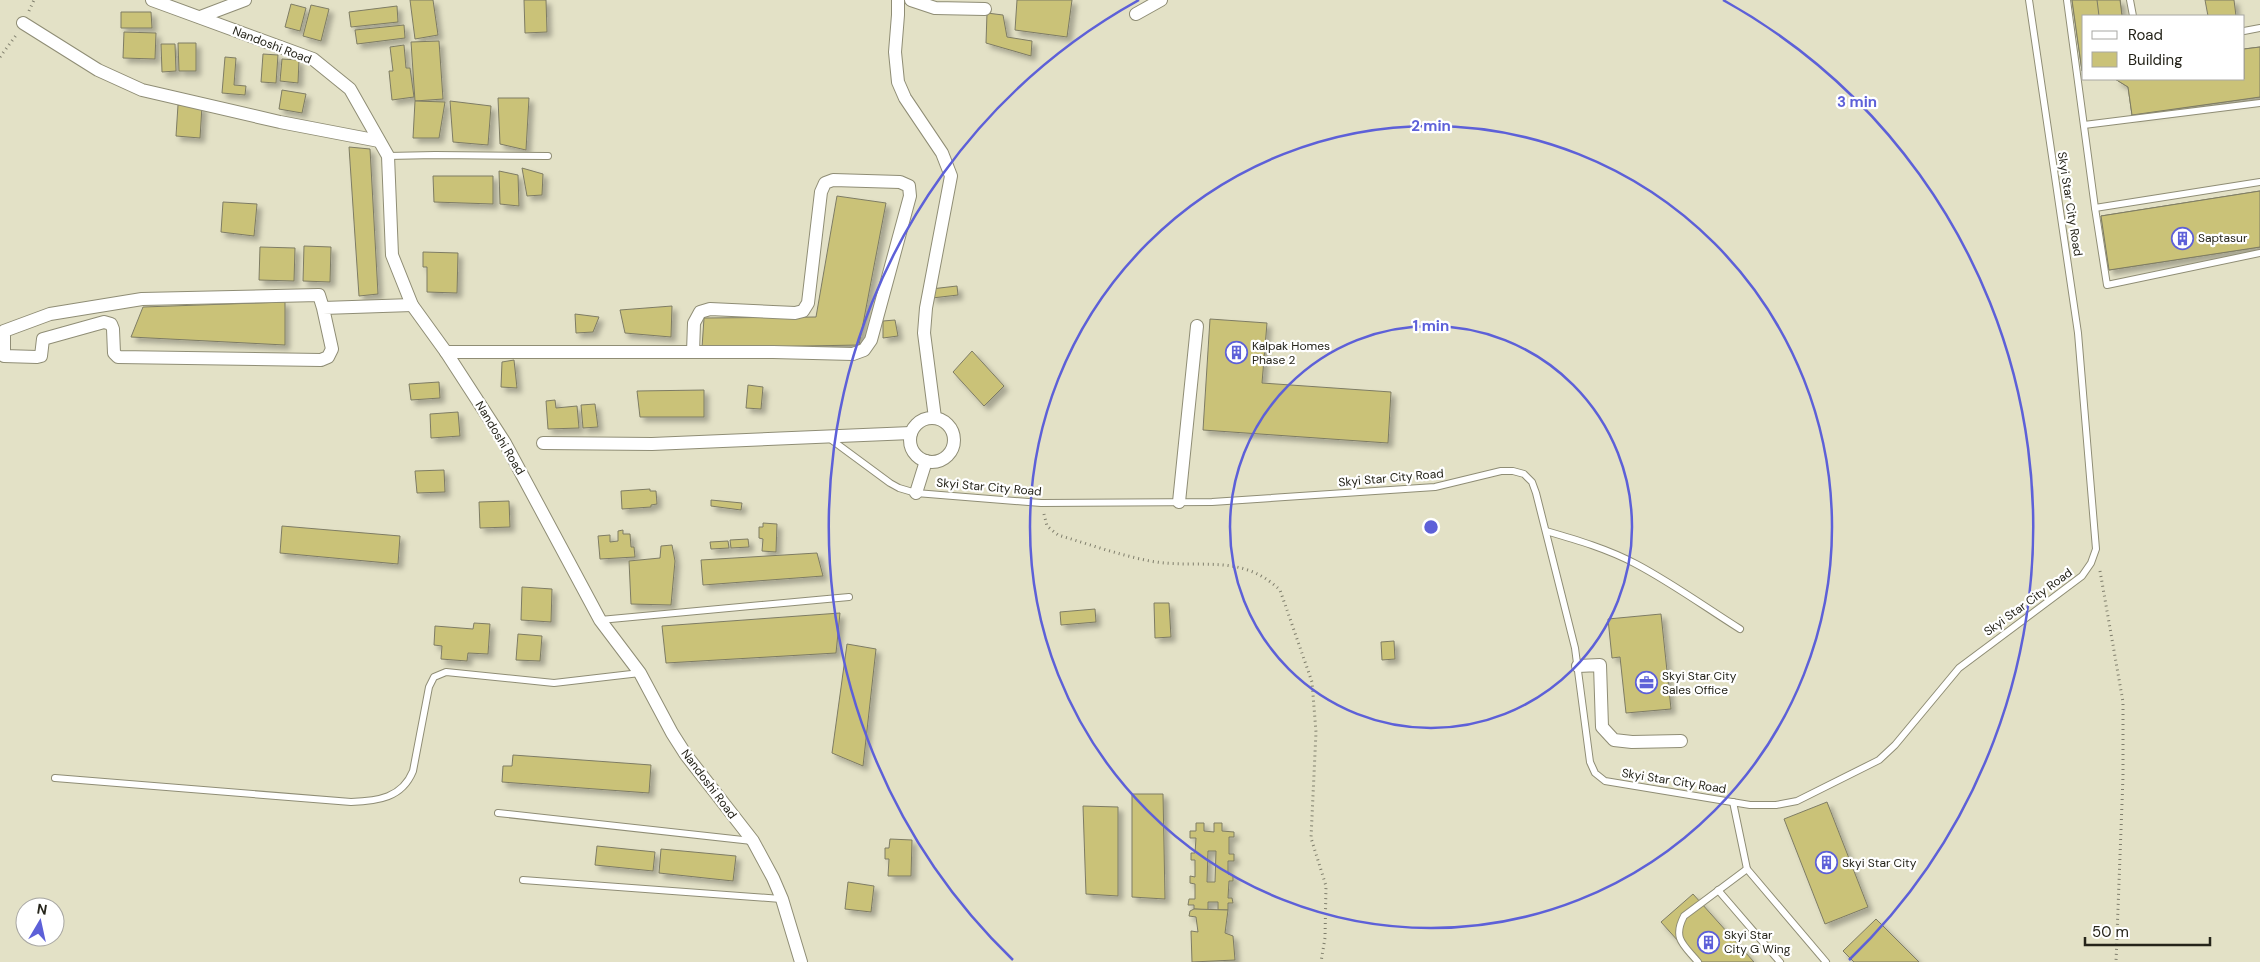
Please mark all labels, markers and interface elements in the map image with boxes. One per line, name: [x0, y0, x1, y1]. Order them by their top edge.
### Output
legend: [2082, 15, 2245, 80]
street label: Nandoshi Road: [230, 23, 314, 67]
text: Road: [2128, 25, 2163, 45]
text: Building: [2128, 50, 2183, 70]
text: 3 min: [1837, 92, 1877, 112]
text: 2 min: [1411, 116, 1451, 136]
street label: Skyi Star City Road: [2054, 151, 2086, 257]
building icon: Saptasur: [2170, 226, 2194, 250]
place label: Saptasur: [2198, 230, 2248, 246]
text: 1 min: [1413, 316, 1449, 336]
place label: Kalpak Homes Phase 2: [1252, 338, 1330, 368]
building icon: Kalpak Homes Phase 2: [1224, 341, 1248, 365]
street label: Nandoshi Road: [472, 398, 528, 478]
street label: Skyi Star City Road: [1338, 465, 1444, 491]
street label: Skyi Star City Road: [936, 474, 1042, 500]
centre of rings: [1422, 518, 1440, 536]
street label: Skyi Star City Road: [1981, 564, 2075, 640]
place label: Skyi Star City Sales Office: [1662, 668, 1737, 698]
office icon: Skyi Star City Sales Office: [1634, 671, 1658, 695]
street label: Nandoshi Road: [678, 746, 740, 822]
street label: Skyi Star City Road: [1621, 765, 1727, 797]
building icon: Skyi Star City: [1814, 851, 1838, 875]
place label: Skyi Star City: [1842, 855, 1917, 871]
north arrow: [15, 897, 65, 947]
text: N: [36, 899, 48, 919]
scale bar: [2085, 914, 2210, 946]
text: 50 m: [2092, 922, 2129, 942]
place label: Skyi Star City G Wing: [1724, 927, 1791, 957]
building icon: Skyi Star City G Wing: [1696, 930, 1720, 954]

